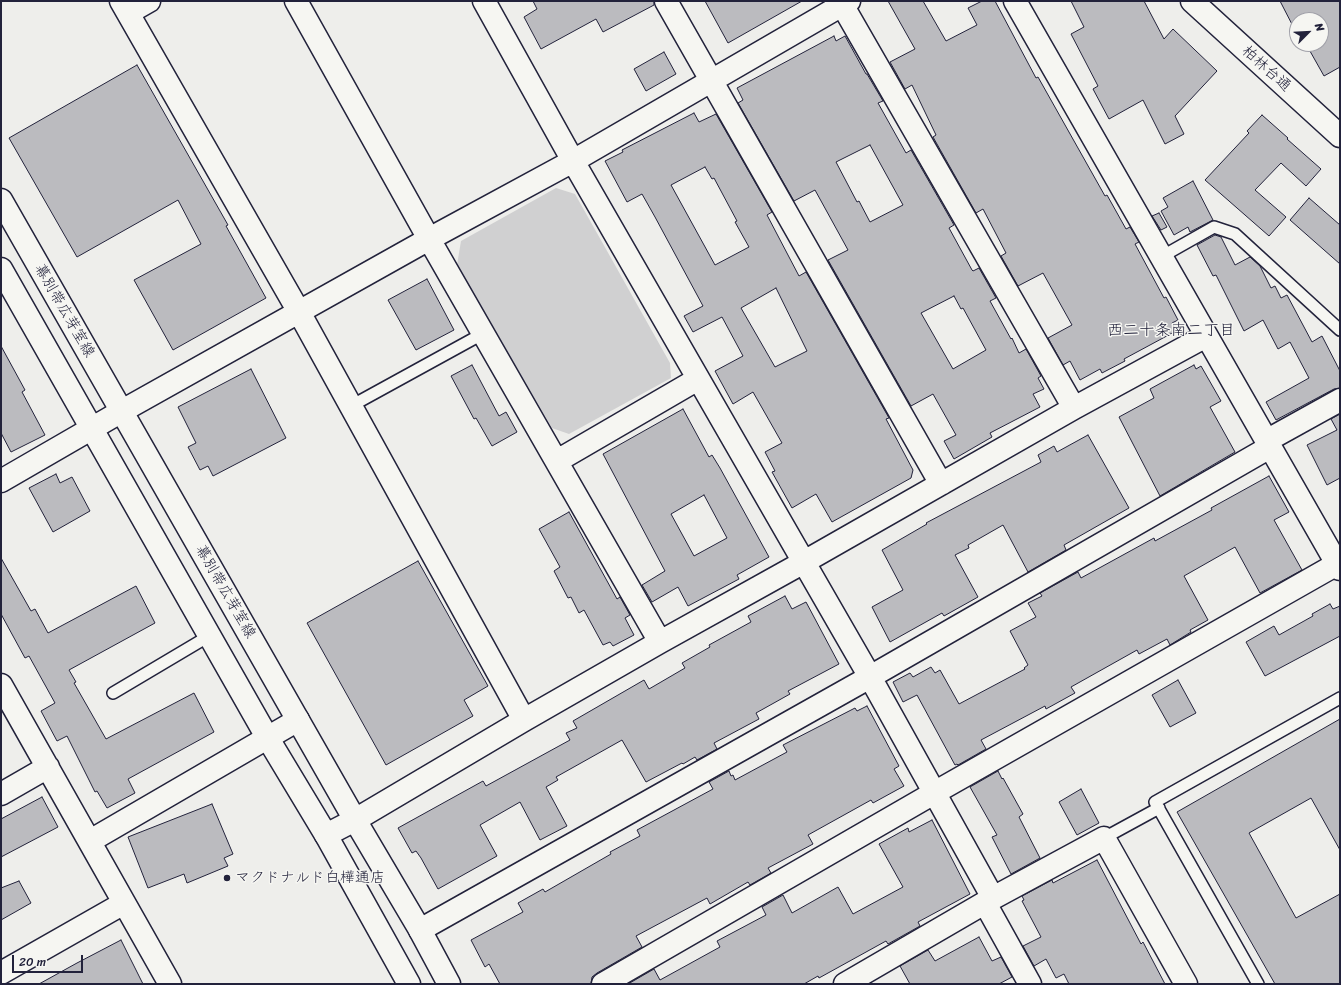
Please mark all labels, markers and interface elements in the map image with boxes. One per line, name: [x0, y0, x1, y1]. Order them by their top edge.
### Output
north arrow: [1289, 12, 1329, 52]
text: N: [1309, 20, 1330, 35]
street label: 柏林台通: [1238, 42, 1294, 96]
street label: 幕別帯広芽室線: [30, 261, 98, 361]
district label: 西二十条南二丁目: [1107, 321, 1235, 341]
street label: 幕別帯広芽室線: [191, 542, 259, 642]
place label: マクドナルド白樺通店: [235, 869, 385, 887]
marker: マクドナルド白樺通店: [222, 873, 232, 883]
scale bar: [14, 947, 85, 973]
text: 20 m: [19, 951, 46, 973]

